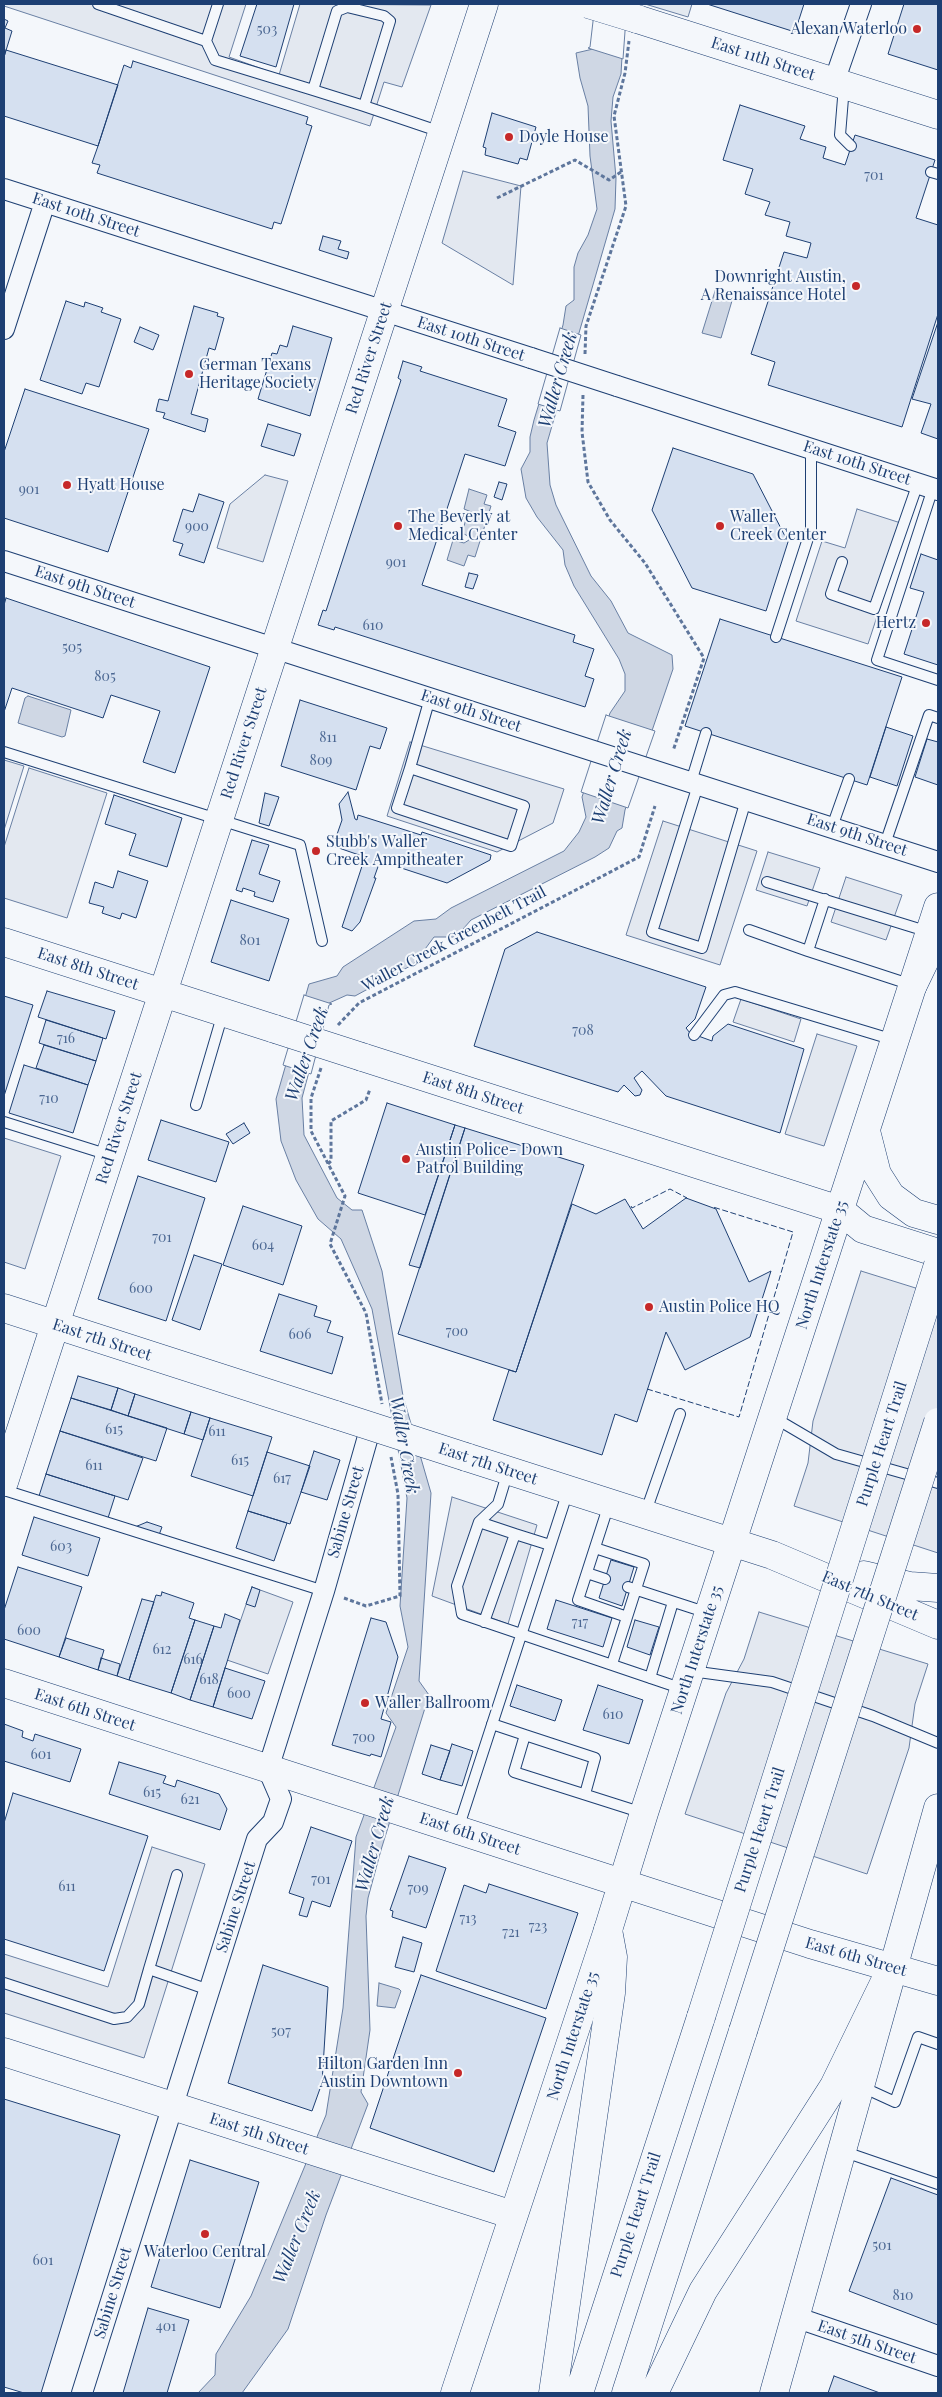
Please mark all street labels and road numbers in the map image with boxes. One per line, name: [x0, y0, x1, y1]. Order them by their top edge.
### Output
street label: East 11th Street: [709, 33, 817, 85]
street label: East 10th Street: [30, 189, 142, 241]
street label: Red River Street: [342, 300, 396, 416]
street label: East 10th Street: [415, 313, 527, 365]
street label: East 10th Street: [801, 437, 913, 489]
street label: East 9th Street: [32, 562, 138, 612]
street label: Red River Street: [217, 685, 271, 801]
street label: East 9th Street: [418, 686, 524, 736]
street label: East 9th Street: [804, 810, 910, 860]
street label: Waller Creek Greenbelt Trail: [359, 882, 549, 996]
street label: East 8th Street: [35, 944, 141, 994]
street label: East 8th Street: [420, 1068, 526, 1118]
street label: Red River Street: [92, 1070, 146, 1186]
street label: North Interstate 35: [792, 1198, 852, 1332]
street label: East 7th Street: [50, 1315, 154, 1365]
street label: Purple Heart Trail: [853, 1379, 911, 1509]
street label: East 7th Street: [436, 1439, 540, 1489]
street label: Sabine Street: [324, 1464, 368, 1560]
street label: East 7th Street: [819, 1567, 921, 1625]
street label: North Interstate 35: [667, 1583, 727, 1717]
street label: East 6th Street: [32, 1685, 138, 1735]
street label: Purple Heart Trail: [731, 1765, 789, 1895]
street label: East 6th Street: [417, 1809, 523, 1859]
street label: Sabine Street: [212, 1859, 260, 1955]
street label: East 6th Street: [803, 1933, 909, 1981]
street label: North Interstate 35: [543, 1969, 603, 2103]
street label: East 5th Street: [207, 2109, 311, 2159]
street label: Purple Heart Trail: [607, 2150, 665, 2280]
street label: Sabine Street: [90, 2245, 136, 2341]
street label: East 5th Street: [815, 2316, 919, 2368]

